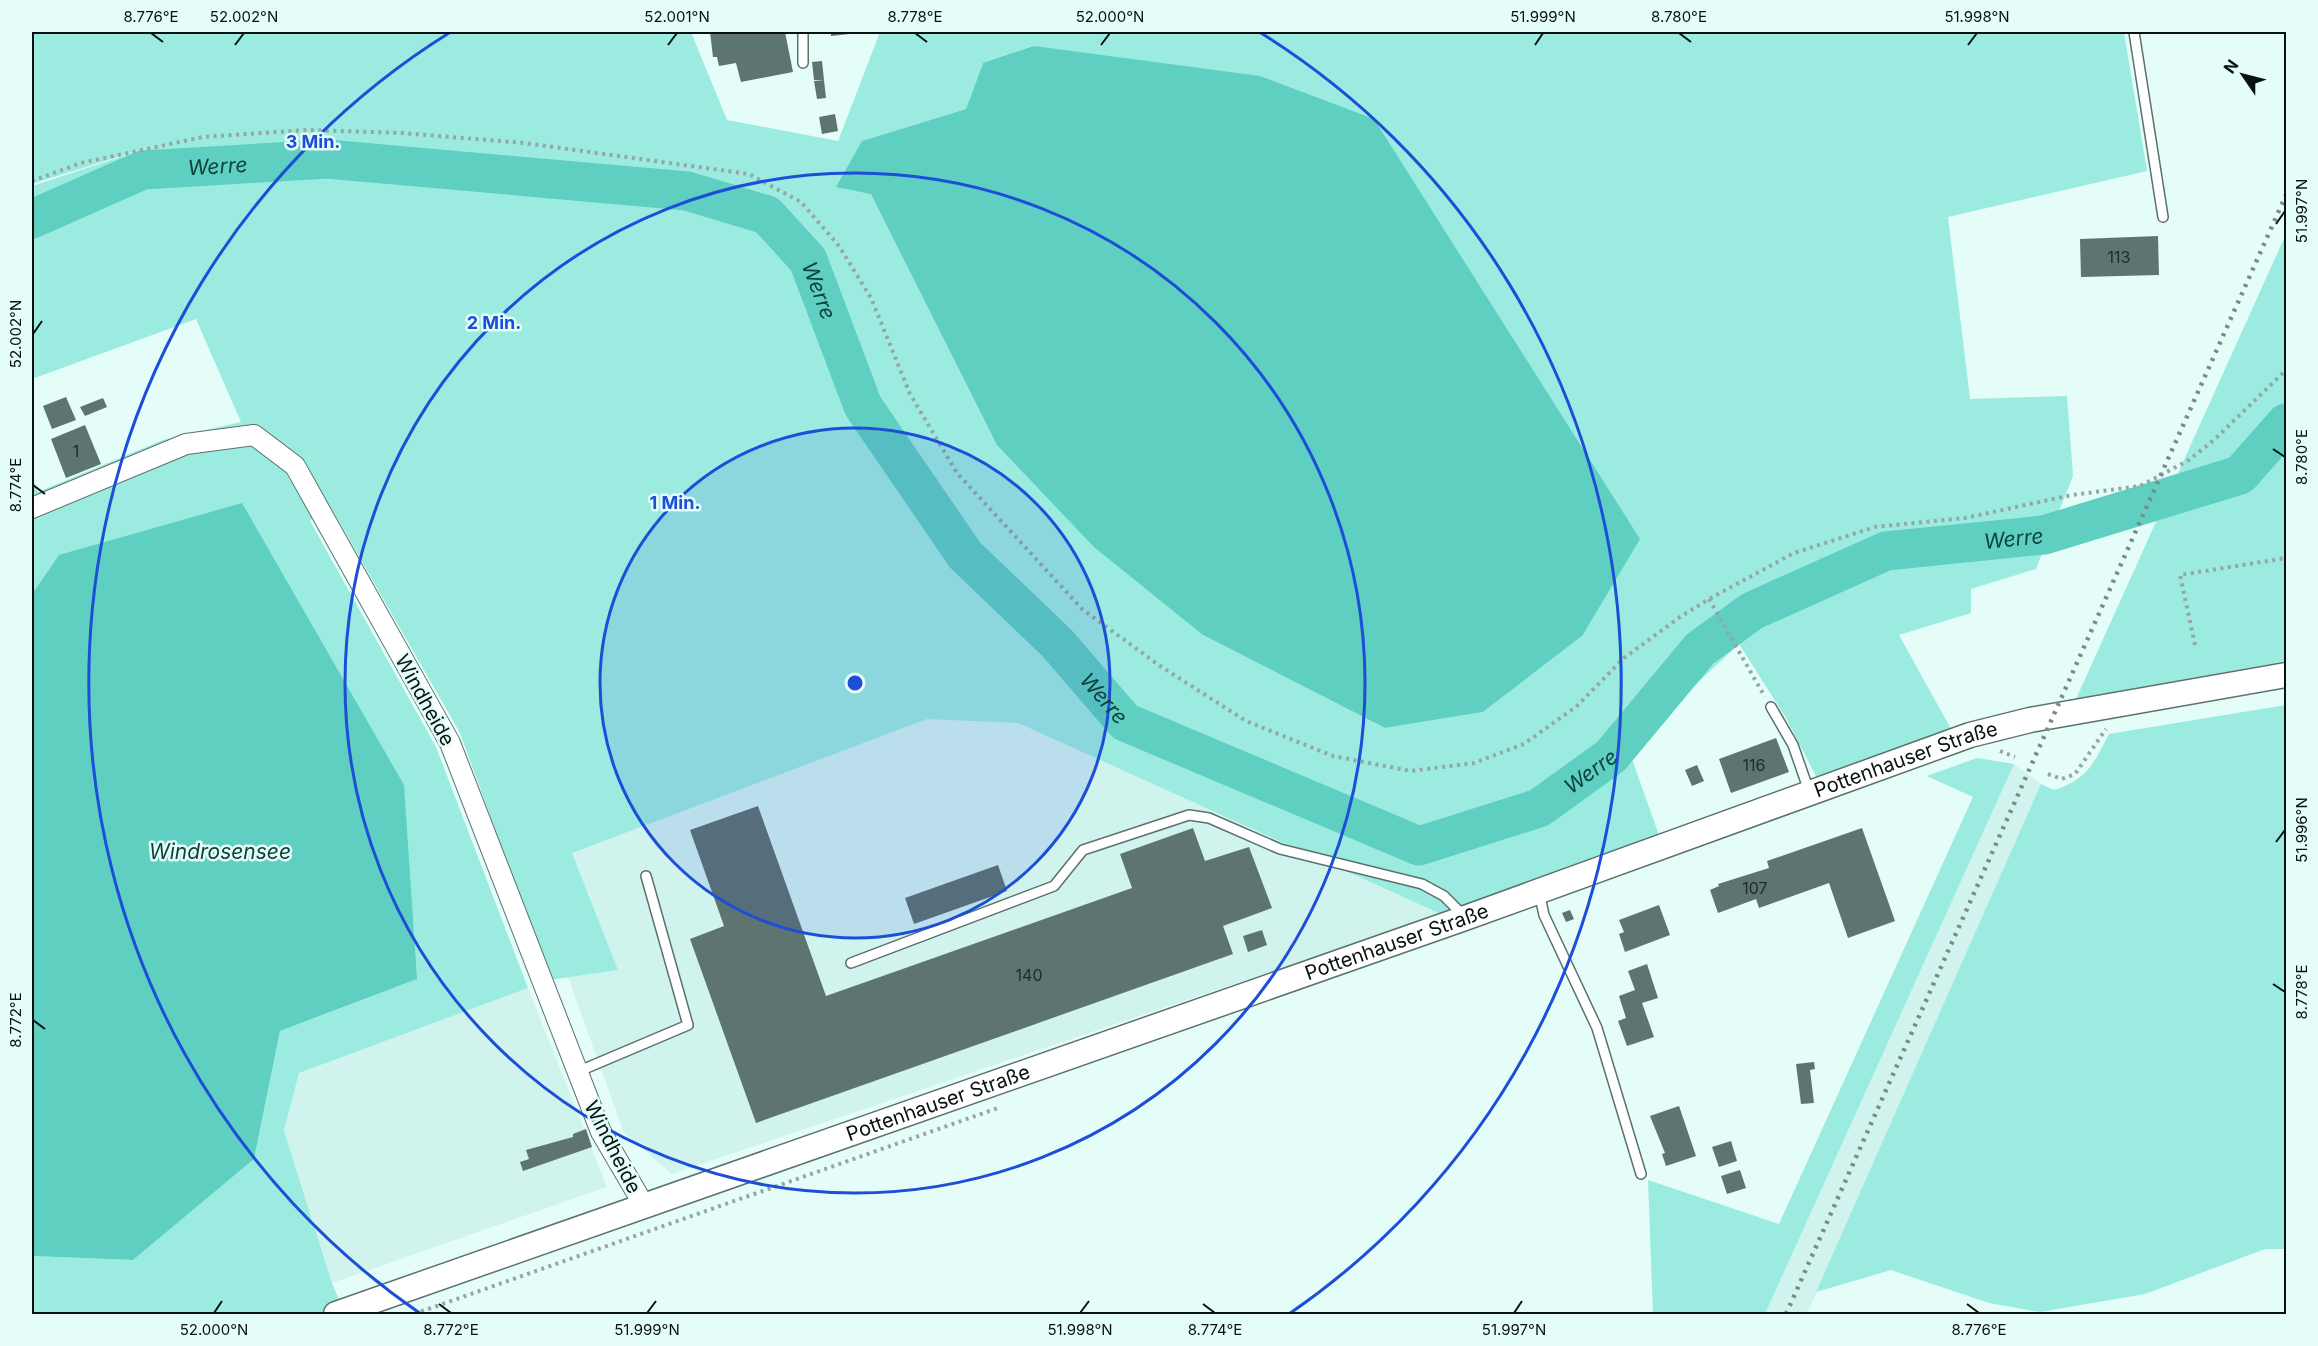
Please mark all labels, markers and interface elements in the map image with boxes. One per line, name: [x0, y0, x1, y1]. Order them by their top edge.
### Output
text: 8.776°E: [123, 7, 179, 26]
text: 52.002°N: [210, 7, 278, 26]
text: 52.001°N: [644, 7, 710, 26]
text: 8.778°E: [887, 7, 943, 26]
text: 52.000°N: [1076, 7, 1144, 26]
text: 51.999°N: [1510, 7, 1576, 26]
text: 8.780°E: [1651, 7, 1707, 26]
text: 51.998°N: [1944, 7, 2010, 26]
north arrow: [2213, 45, 2273, 105]
text: N: [2219, 56, 2242, 77]
text: 3 Min.: [286, 131, 340, 152]
water label: Werre: [187, 151, 248, 180]
text: 51.997°N: [2292, 179, 2311, 243]
house number: 113: [2108, 247, 2130, 267]
water label: Werre: [797, 258, 842, 323]
text: 52.002°N: [6, 300, 25, 368]
text: 2 Min.: [467, 312, 521, 333]
text: 8.780°E: [2292, 429, 2311, 485]
house number: 1: [73, 441, 79, 461]
text: 8.774°E: [6, 458, 25, 512]
text: 1 Min.: [650, 492, 700, 513]
water label: Werre: [1983, 523, 2045, 554]
street label: Windheide: [390, 650, 460, 750]
water label: Werre: [1075, 667, 1133, 729]
centre of rings: [845, 673, 865, 693]
street label: Pottenhauser Straße: [1811, 717, 2000, 803]
water label: Werre: [1559, 743, 1622, 798]
house number: 116: [1743, 755, 1765, 775]
text: 51.996°N: [2292, 797, 2311, 863]
water label: Windrosensee: [149, 839, 291, 864]
house number: 107: [1742, 878, 1768, 898]
street label: Pottenhauser Straße: [1302, 899, 1492, 985]
text: 8.778°E: [2292, 964, 2311, 1020]
house number: 140: [1016, 965, 1042, 985]
text: 8.772°E: [6, 992, 25, 1048]
street label: Pottenhauser Straße: [843, 1060, 1033, 1146]
street label: Windheide: [579, 1097, 647, 1197]
text: 52.000°N: [180, 1320, 248, 1339]
text: 8.772°E: [423, 1320, 479, 1339]
text: 51.999°N: [614, 1320, 680, 1339]
text: 51.998°N: [1047, 1320, 1113, 1339]
text: 8.774°E: [1188, 1320, 1242, 1339]
text: 51.997°N: [1482, 1320, 1546, 1339]
text: 8.776°E: [1951, 1320, 2007, 1339]

